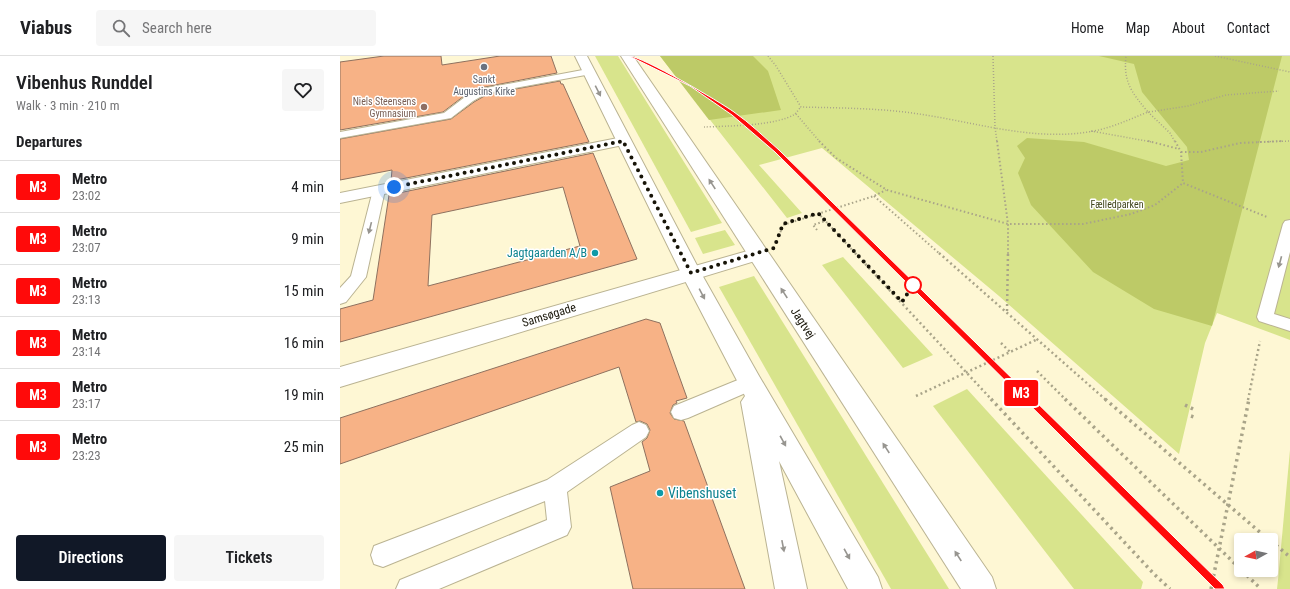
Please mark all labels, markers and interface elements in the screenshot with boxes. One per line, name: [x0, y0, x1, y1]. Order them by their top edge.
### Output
search box: [96, 10, 376, 46]
text: Viabus: [20, 16, 72, 39]
icon: search: [110, 17, 132, 39]
text: Search here: [142, 19, 212, 37]
text: Home: [1071, 20, 1104, 36]
text: Map: [1126, 20, 1150, 36]
text: About: [1172, 20, 1205, 36]
text: Contact: [1227, 20, 1270, 36]
marker: Sankt Augustins Kirke: [479, 62, 489, 72]
button: heart: [282, 69, 324, 111]
text: Vibenhus Runddel: [16, 71, 153, 94]
place label: Sankt Augustins Kirke: [453, 74, 515, 97]
one-way arrow: [594, 86, 601, 97]
place label: Niels Steensens Gymnasium: [353, 96, 416, 119]
text: Walk · 3 min · 210 m: [16, 98, 120, 113]
marker: Niels Steensens Gymnasium: [419, 102, 429, 112]
text: Departures: [16, 133, 82, 151]
text: Metro: [72, 170, 107, 188]
your location: [384, 177, 404, 197]
text: 4 min: [291, 178, 324, 196]
text: M3: [29, 179, 47, 195]
one-way arrow: [708, 179, 716, 189]
text: 23:02: [72, 188, 101, 203]
park label: Fælledparken: [1090, 199, 1144, 210]
text: Metro: [72, 222, 107, 240]
one-way arrow: [366, 222, 372, 234]
text: 9 min: [291, 230, 324, 248]
text: M3: [29, 231, 47, 247]
text: 23:07: [72, 240, 101, 255]
place label: Jagtgaarden A/B: [507, 246, 587, 260]
marker: Jagtgaarden A/B: [590, 248, 600, 258]
one-way arrow: [1277, 256, 1283, 268]
text: Metro: [72, 274, 107, 292]
unlabelled marker: [904, 276, 922, 294]
text: 15 min: [284, 282, 324, 300]
text: M3: [29, 283, 47, 299]
one-way arrow: [699, 288, 706, 300]
one-way arrow: [780, 288, 788, 298]
text: 23:13: [72, 292, 101, 307]
street label: Samsøgade: [520, 300, 578, 330]
street label: Jagtvej: [788, 305, 818, 341]
text: Metro: [72, 326, 107, 344]
text: 16 min: [284, 334, 324, 352]
text: M3: [29, 335, 47, 351]
text: 23:14: [72, 344, 101, 359]
text: Metro: [72, 378, 107, 396]
line badge: M3: [1003, 380, 1039, 406]
text: M3: [1012, 385, 1030, 401]
text: 19 min: [284, 386, 324, 404]
text: M3: [29, 387, 47, 403]
text: 23:17: [72, 396, 101, 411]
text: Metro: [72, 430, 107, 448]
one-way arrow: [780, 435, 787, 447]
text: 25 min: [284, 438, 324, 456]
text: M3: [29, 439, 47, 455]
one-way arrow: [882, 443, 890, 453]
text: 23:23: [72, 448, 101, 463]
place label: Vibenshuset: [668, 485, 736, 501]
marker: Vibenshuset: [655, 488, 665, 498]
north arrow: [1234, 533, 1278, 577]
map controls: [1234, 533, 1278, 577]
button: Directions: [16, 535, 166, 581]
button: Tickets: [174, 535, 324, 581]
one-way arrow: [780, 540, 786, 552]
one-way arrow: [844, 548, 851, 560]
one-way arrow: [954, 551, 962, 562]

